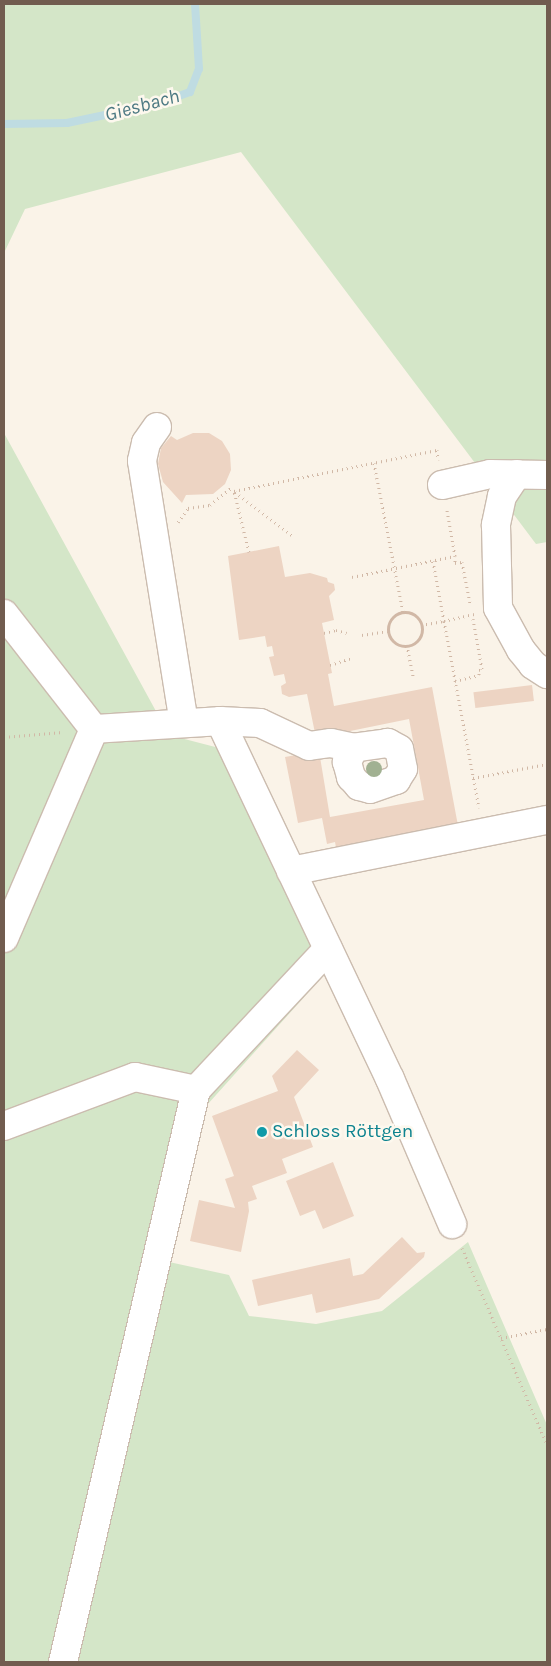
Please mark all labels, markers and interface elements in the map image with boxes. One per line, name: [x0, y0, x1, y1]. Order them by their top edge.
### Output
water label: Giesbach: [102, 84, 182, 126]
place label: Schloss Röttgen: [272, 1121, 413, 1143]
marker: Schloss Röttgen: [256, 1126, 268, 1138]

